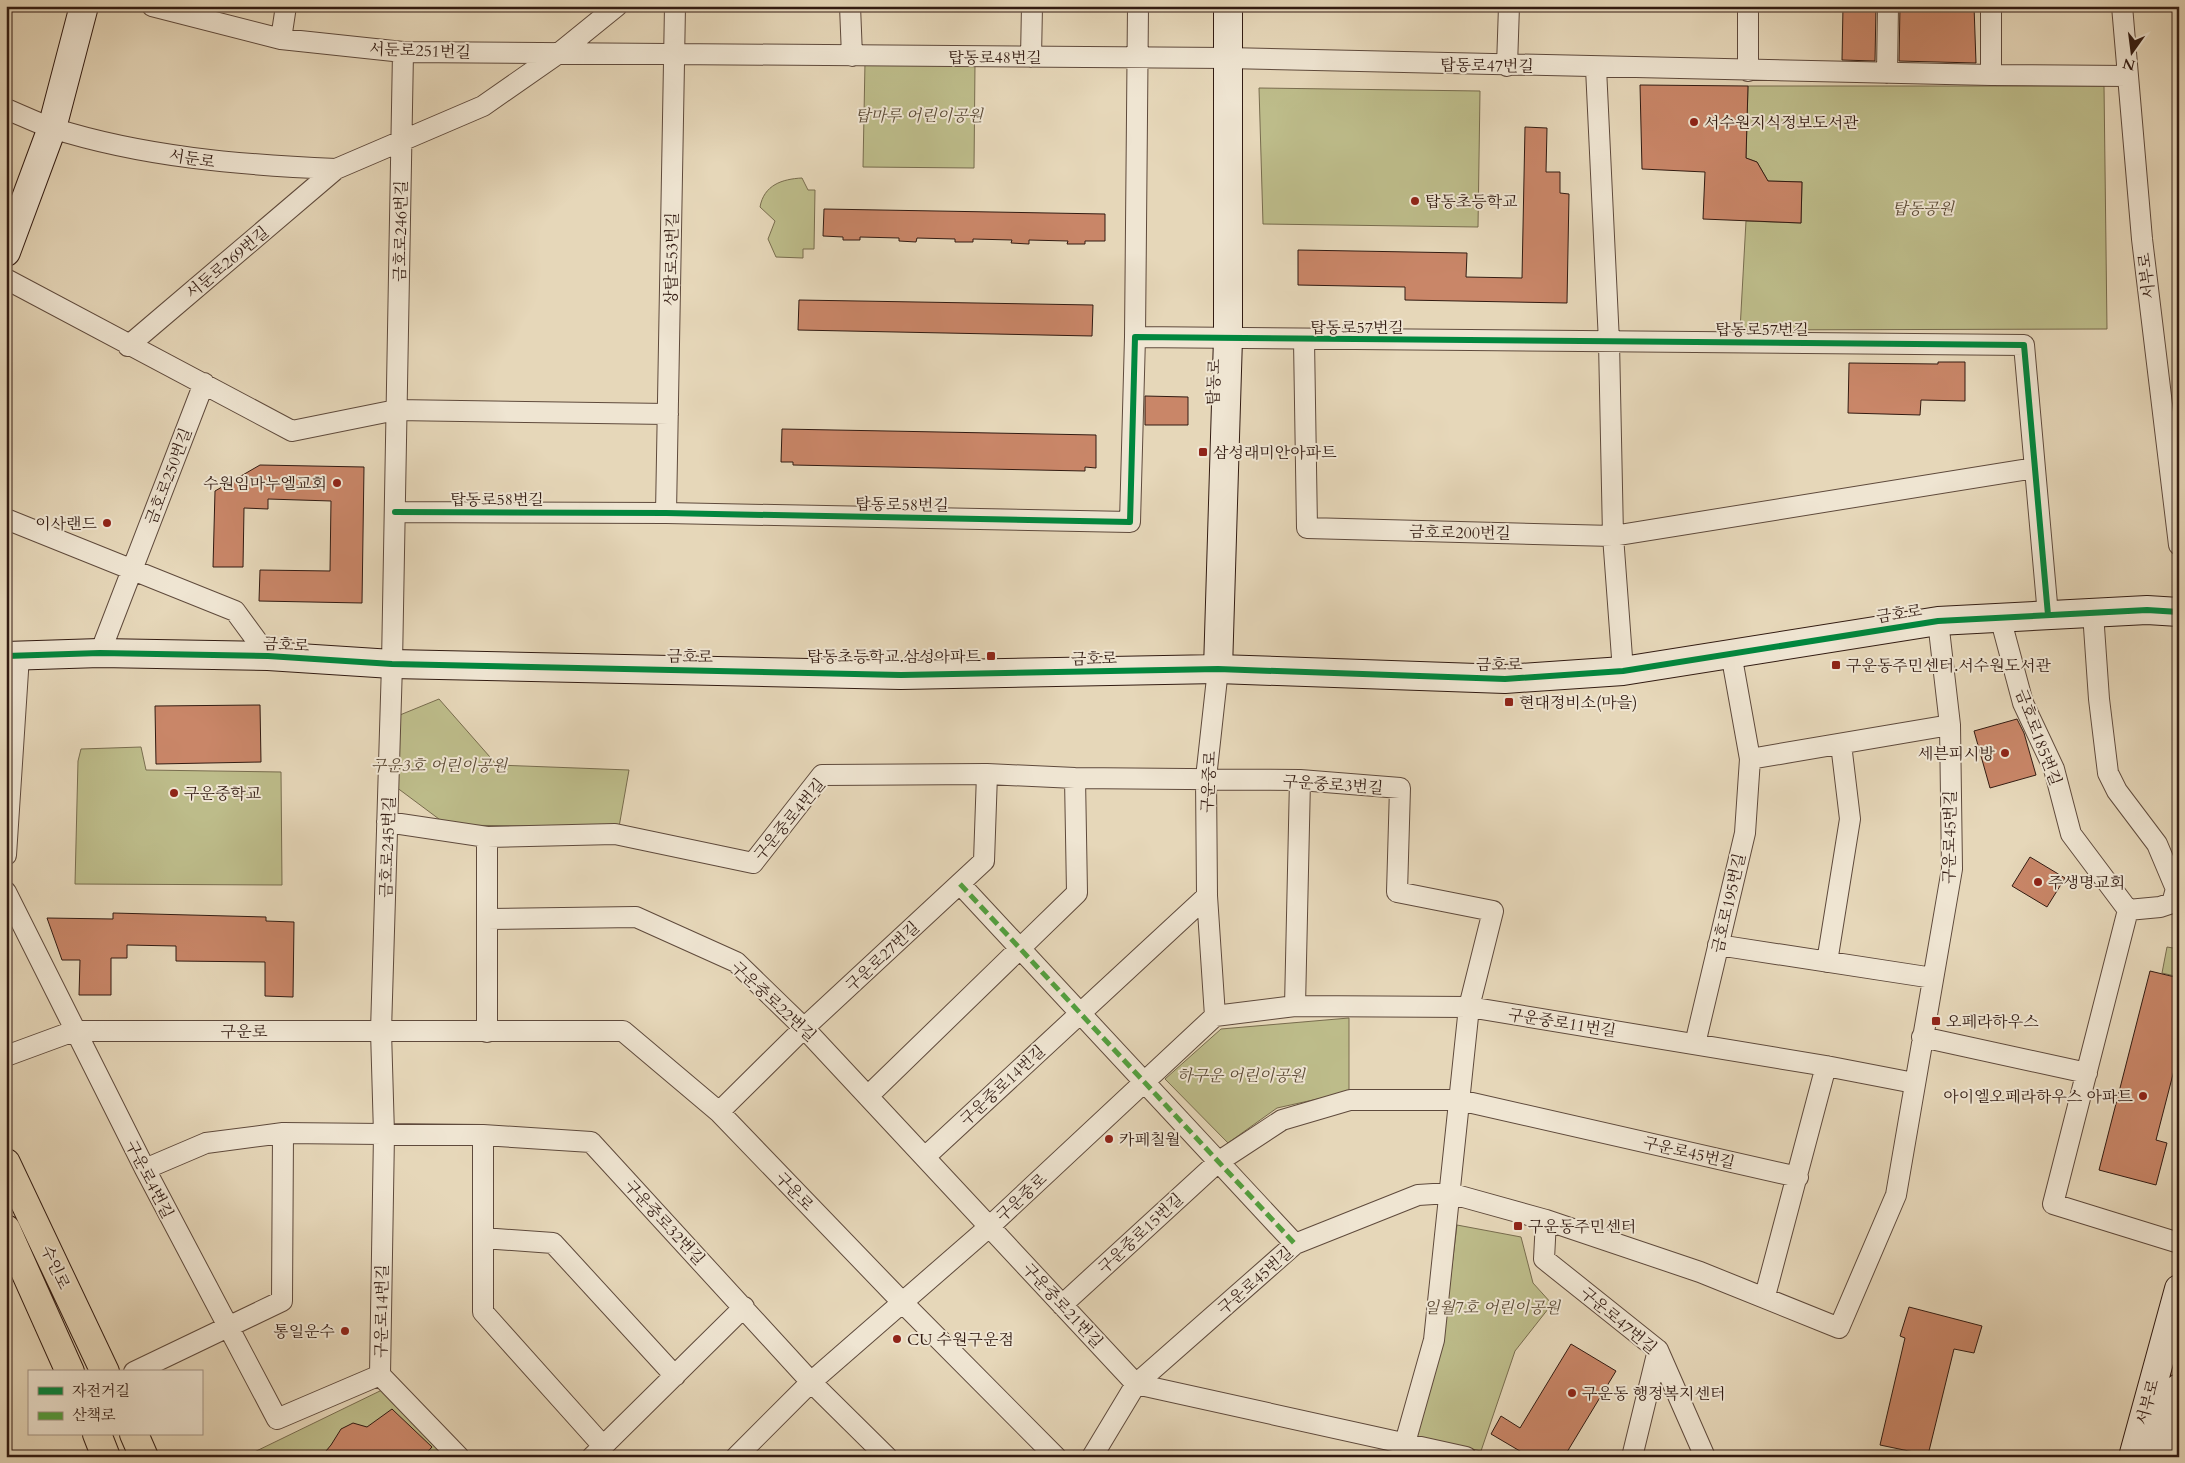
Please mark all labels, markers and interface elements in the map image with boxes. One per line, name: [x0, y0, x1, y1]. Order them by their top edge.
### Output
north arrow: [2108, 28, 2158, 78]
street label: 서둔로251번길: [369, 38, 471, 64]
street label: 탑동로48번길: [948, 47, 1042, 69]
text: N: [2121, 53, 2137, 75]
street label: 탑동로47번길: [1440, 54, 1534, 78]
park label: 탑마루 어린이공원: [855, 105, 985, 127]
place label: 서수원지식정보도서관: [1704, 112, 1859, 134]
marker: 서수원지식정보도서관: [1688, 116, 1700, 128]
street label: 서둔로: [167, 144, 217, 174]
street label: 금호로246번길: [389, 180, 413, 282]
place label: 탑동초등학교: [1425, 191, 1518, 213]
marker: 탑동초등학교: [1409, 195, 1421, 207]
park label: 탑동공원: [1892, 198, 1955, 220]
street label: 상탑로53번길: [660, 212, 684, 306]
street label: 서둔로269번길: [182, 222, 274, 304]
street label: 서부로: [2133, 251, 2161, 300]
street label: 탑동로57번길: [1310, 317, 1404, 339]
street label: 탑동로57번길: [1715, 319, 1809, 341]
street label: 탑동로: [1202, 358, 1226, 406]
street label: 금호로250번길: [140, 425, 197, 528]
place label: 삼성래미안아파트: [1213, 442, 1337, 464]
marker: 삼성래미안아파트: [1197, 446, 1209, 458]
place label: 수원임마누엘교회: [203, 473, 327, 495]
marker: 수원임마누엘교회: [331, 477, 343, 489]
street label: 탑동로58번길: [450, 489, 544, 511]
street label: 탑동로58번길: [855, 493, 949, 517]
place label: 이사랜드: [35, 513, 98, 535]
marker: 이사랜드: [101, 517, 113, 529]
street label: 금호로200번길: [1409, 521, 1511, 545]
street label: 금호로: [1875, 599, 1924, 628]
street label: 금호로: [262, 633, 310, 657]
street label: 금호로: [667, 646, 714, 668]
place label: 탑동초등학교.삼성아파트: [807, 646, 982, 668]
street label: 금호로: [1071, 648, 1118, 670]
marker: 탑동초등학교.삼성아파트: [985, 650, 997, 662]
street label: 금호로: [1476, 654, 1523, 676]
place label: 구운동주민센터.서수원도서관: [1846, 655, 2052, 677]
marker: 구운동주민센터.서수원도서관: [1830, 659, 1842, 671]
street label: 금호로185번길: [2010, 686, 2067, 789]
place label: 현대정비소(마을): [1519, 692, 1637, 714]
marker: 현대정비소(마을): [1503, 696, 1515, 708]
place label: 세븐피시방: [1918, 743, 1996, 765]
marker: 세븐피시방: [1999, 747, 2011, 759]
street label: 구운중로: [1196, 750, 1222, 813]
park label: 구운3호 어린이공원: [371, 755, 509, 777]
street label: 구운중로3번길: [1282, 771, 1384, 799]
street label: 구운중로4번길: [749, 774, 831, 865]
place label: 구운중학교: [184, 783, 261, 805]
marker: 구운중학교: [168, 787, 180, 799]
street label: 구운로45번길: [1938, 790, 1962, 884]
street label: 금호로245번길: [375, 796, 401, 898]
street label: 금호로195번길: [1707, 851, 1751, 955]
place label: 주생명교회: [2048, 872, 2125, 894]
marker: 주생명교회: [2032, 876, 2044, 888]
street label: 구운로27번길: [841, 917, 924, 997]
street label: 구운중로22번길: [726, 956, 821, 1047]
street label: 구운중로11번길: [1506, 1004, 1617, 1042]
place label: 오페라하우스: [1946, 1011, 2039, 1033]
marker: 오페라하우스: [1930, 1015, 1942, 1027]
street label: 구운로: [221, 1021, 268, 1043]
street label: 구운중로14번길: [955, 1040, 1050, 1131]
park label: 하구운 어린이공원: [1177, 1065, 1307, 1087]
place label: 아이엘오페라하우스 아파트: [1943, 1086, 2134, 1108]
marker: 아이엘오페라하우스 아파트: [2137, 1090, 2149, 1102]
place label: 카페칠월: [1119, 1129, 1181, 1151]
street label: 구운로45번길: [1641, 1132, 1737, 1174]
marker: 카페칠월: [1103, 1133, 1115, 1145]
street label: 구운로4번길: [120, 1136, 178, 1223]
street label: 구운로: [770, 1167, 819, 1216]
street label: 구운중로: [992, 1168, 1052, 1227]
street label: 구운중로32번길: [619, 1175, 710, 1270]
street label: 구운중로15번길: [1093, 1188, 1188, 1279]
place label: 구운동주민센터: [1528, 1216, 1636, 1238]
marker: 구운동주민센터: [1512, 1220, 1524, 1232]
street label: 수인로: [35, 1242, 75, 1294]
street label: 구운로45번길: [1213, 1242, 1298, 1320]
street label: 구운중로21번길: [1017, 1258, 1108, 1353]
street label: 구운로14번길: [370, 1264, 394, 1358]
street label: 구운로47번길: [1575, 1282, 1661, 1359]
park label: 일월7호 어린이공원: [1424, 1297, 1562, 1319]
place label: 통일운수: [273, 1321, 335, 1343]
marker: 통일운수: [339, 1325, 351, 1337]
place label: CU 수원구운점: [907, 1329, 1014, 1351]
marker: CU 수원구운점: [891, 1333, 903, 1345]
legend: [28, 1370, 202, 1436]
street label: 서부로: [2131, 1376, 2165, 1428]
text: 자전거길: [72, 1381, 130, 1401]
place label: 구운동 행정복지센터: [1582, 1383, 1725, 1405]
marker: 구운동 행정복지센터: [1566, 1387, 1578, 1399]
text: 산책로: [72, 1405, 116, 1425]

